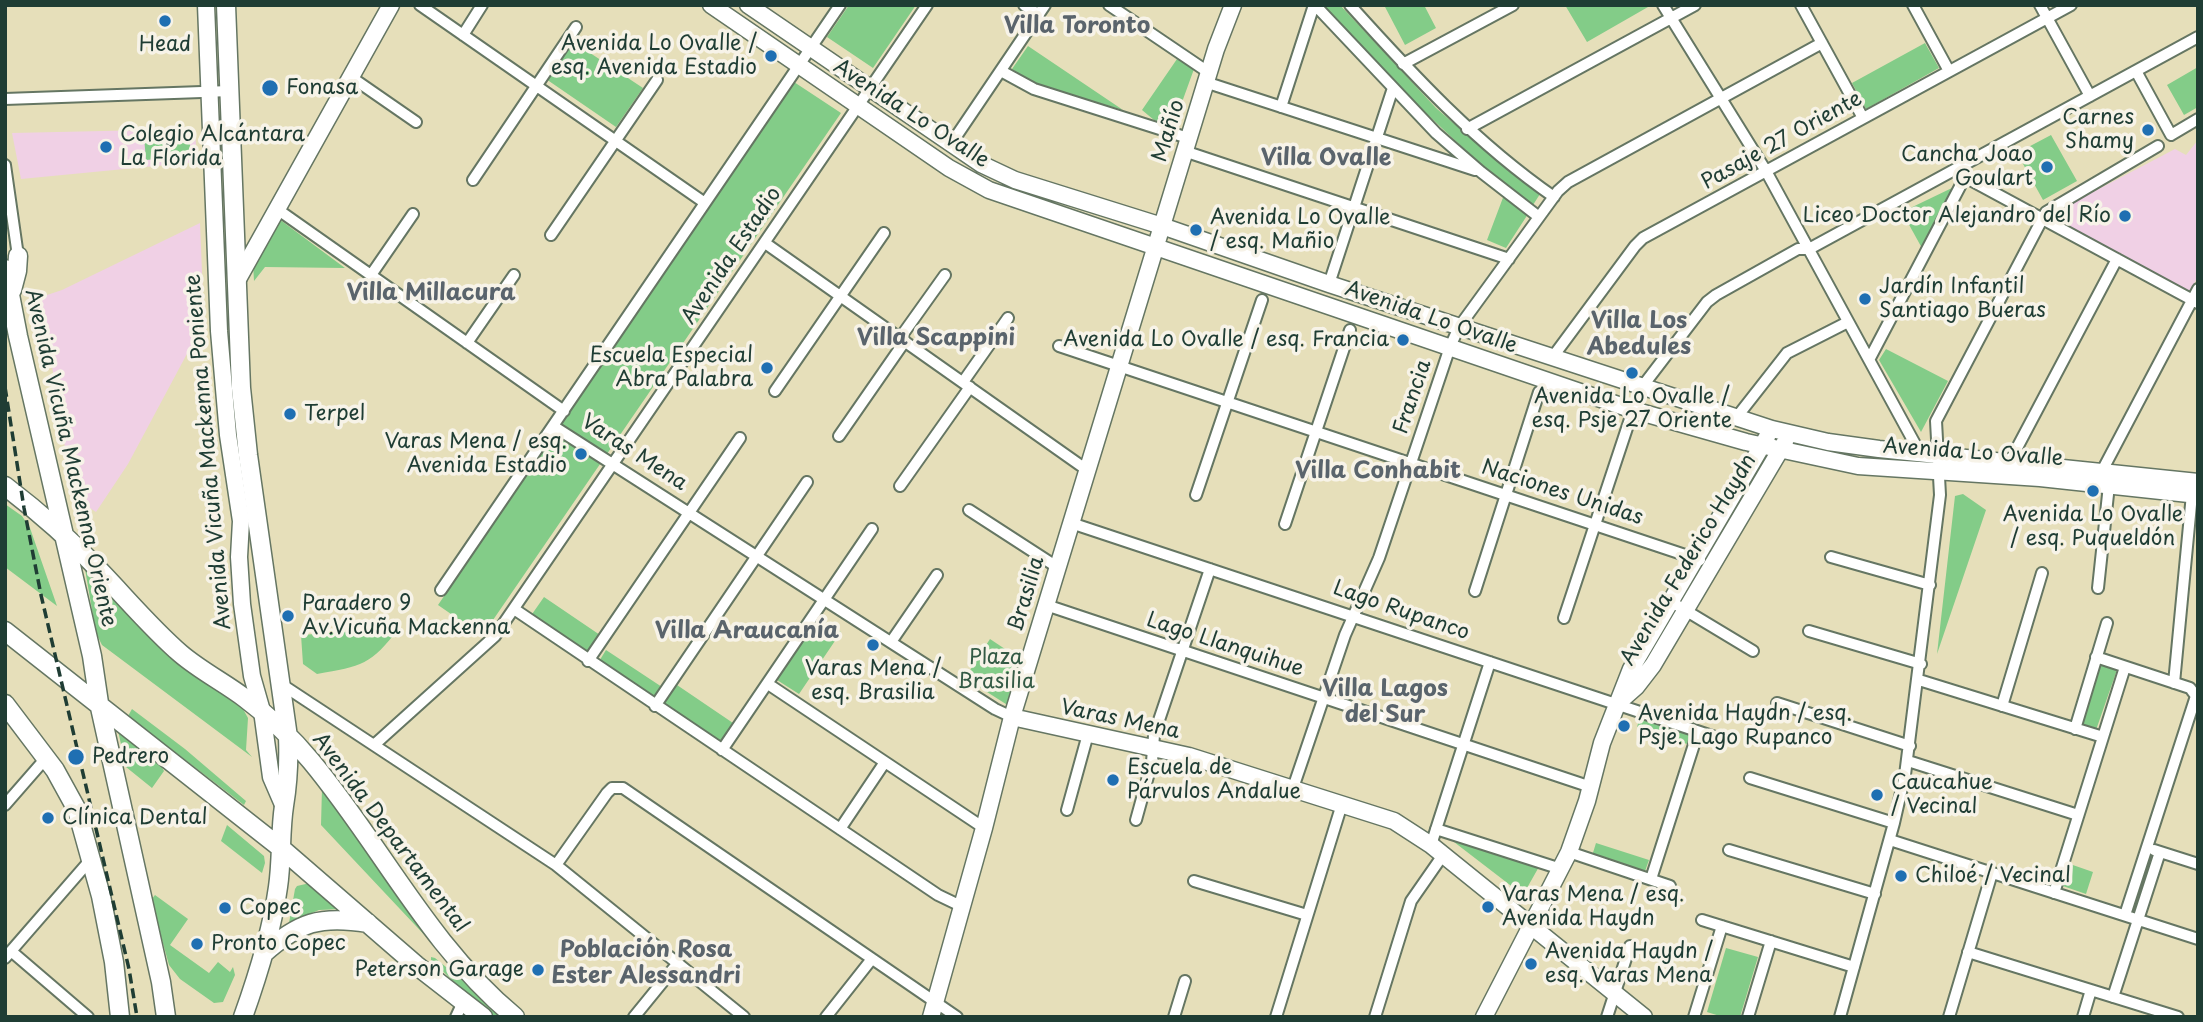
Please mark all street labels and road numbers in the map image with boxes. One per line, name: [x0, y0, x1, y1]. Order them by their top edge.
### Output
street label: Avenida Lo Ovalle: [828, 54, 994, 174]
street label: Pasaje 27 Oriente: [1697, 86, 1867, 196]
street label: Mañío: [1148, 97, 1190, 165]
street label: Avenida Estadio: [677, 183, 787, 329]
street label: Avenida Vicuña Mackenna Poniente: [181, 273, 237, 631]
street label: Avenida Lo Ovalle: [1342, 277, 1520, 359]
street label: Avenida Vicuña Mackenna Oriente: [19, 287, 121, 629]
street label: Francia: [1389, 356, 1437, 438]
street label: Varas Mena: [576, 409, 692, 497]
street label: Avenida Lo Ovalle: [1882, 434, 2064, 472]
street label: Avenida Federico Haydn: [1616, 450, 1762, 670]
street label: Naciones Unidas: [1478, 455, 1646, 531]
street label: Brasilia: [1004, 553, 1050, 635]
street label: Lago Rupanco: [1329, 576, 1473, 646]
street label: Lago Llanquihue: [1143, 608, 1307, 682]
street label: Varas Mena: [1058, 695, 1182, 745]
street label: Avenida Departamental: [307, 728, 473, 938]

